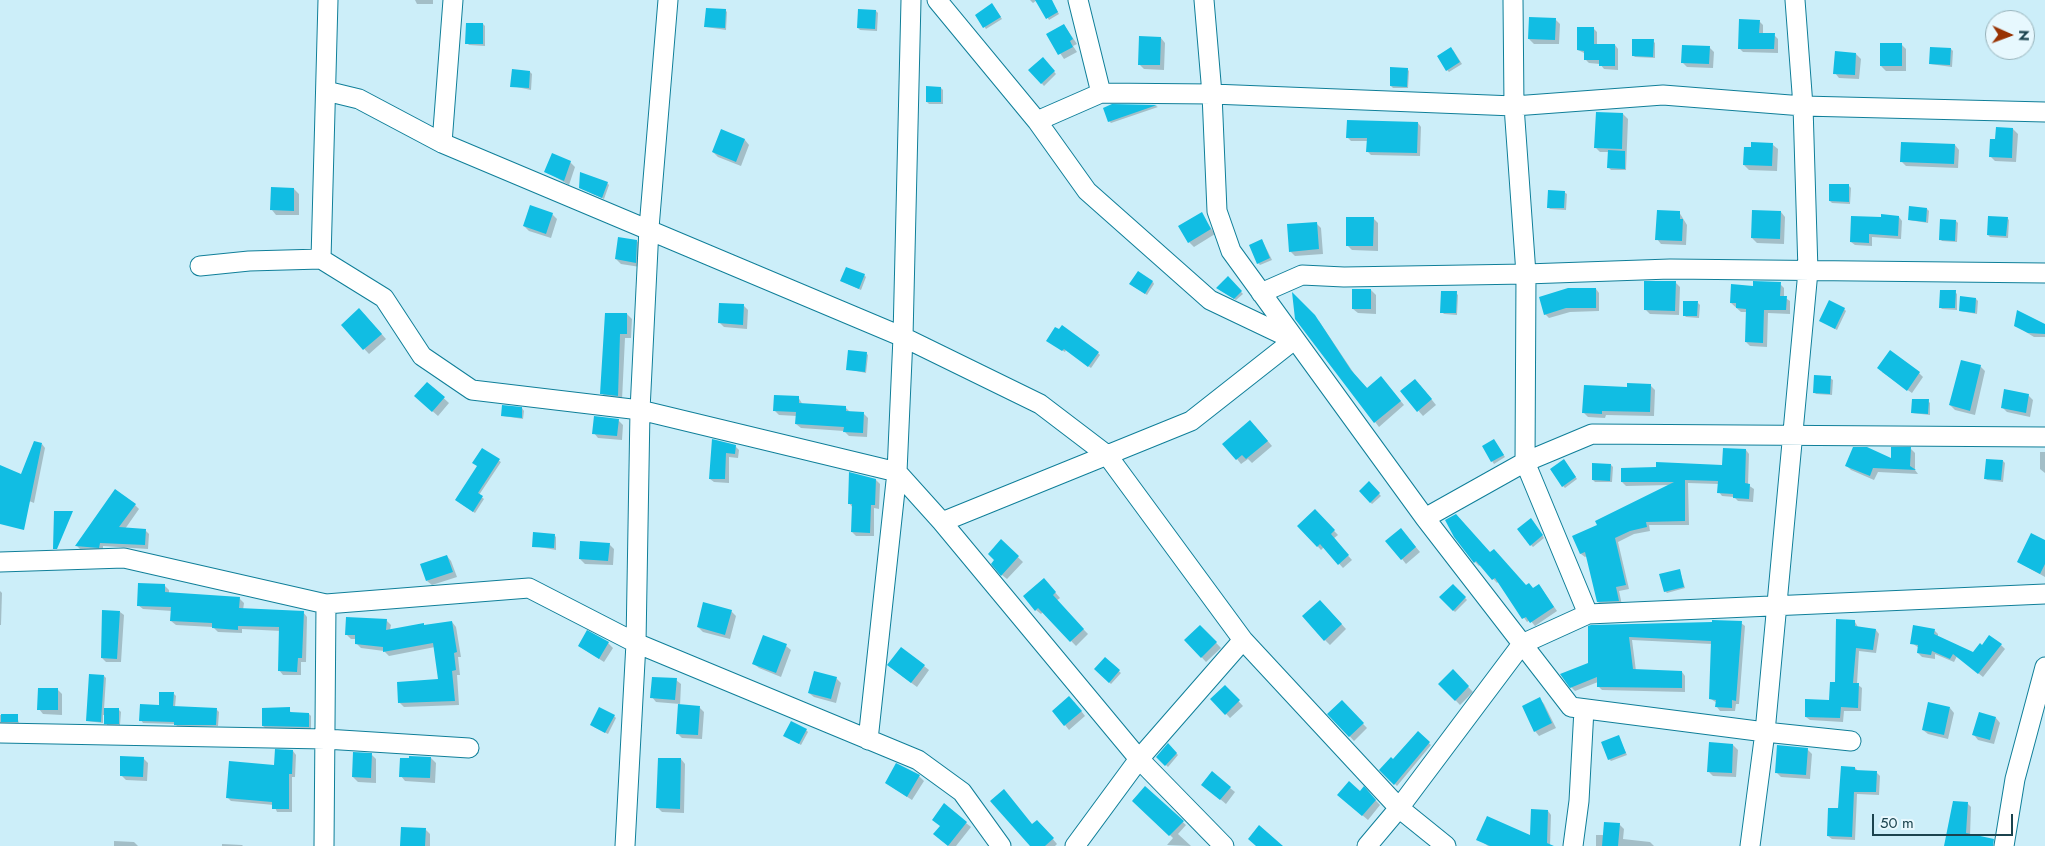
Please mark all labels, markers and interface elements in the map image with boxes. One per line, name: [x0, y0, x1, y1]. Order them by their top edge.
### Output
north arrow: [1985, 10, 2035, 60]
text: N: [2014, 30, 2034, 41]
scale bar: [1875, 804, 2016, 836]
text: 50 m: [1880, 812, 1914, 834]

